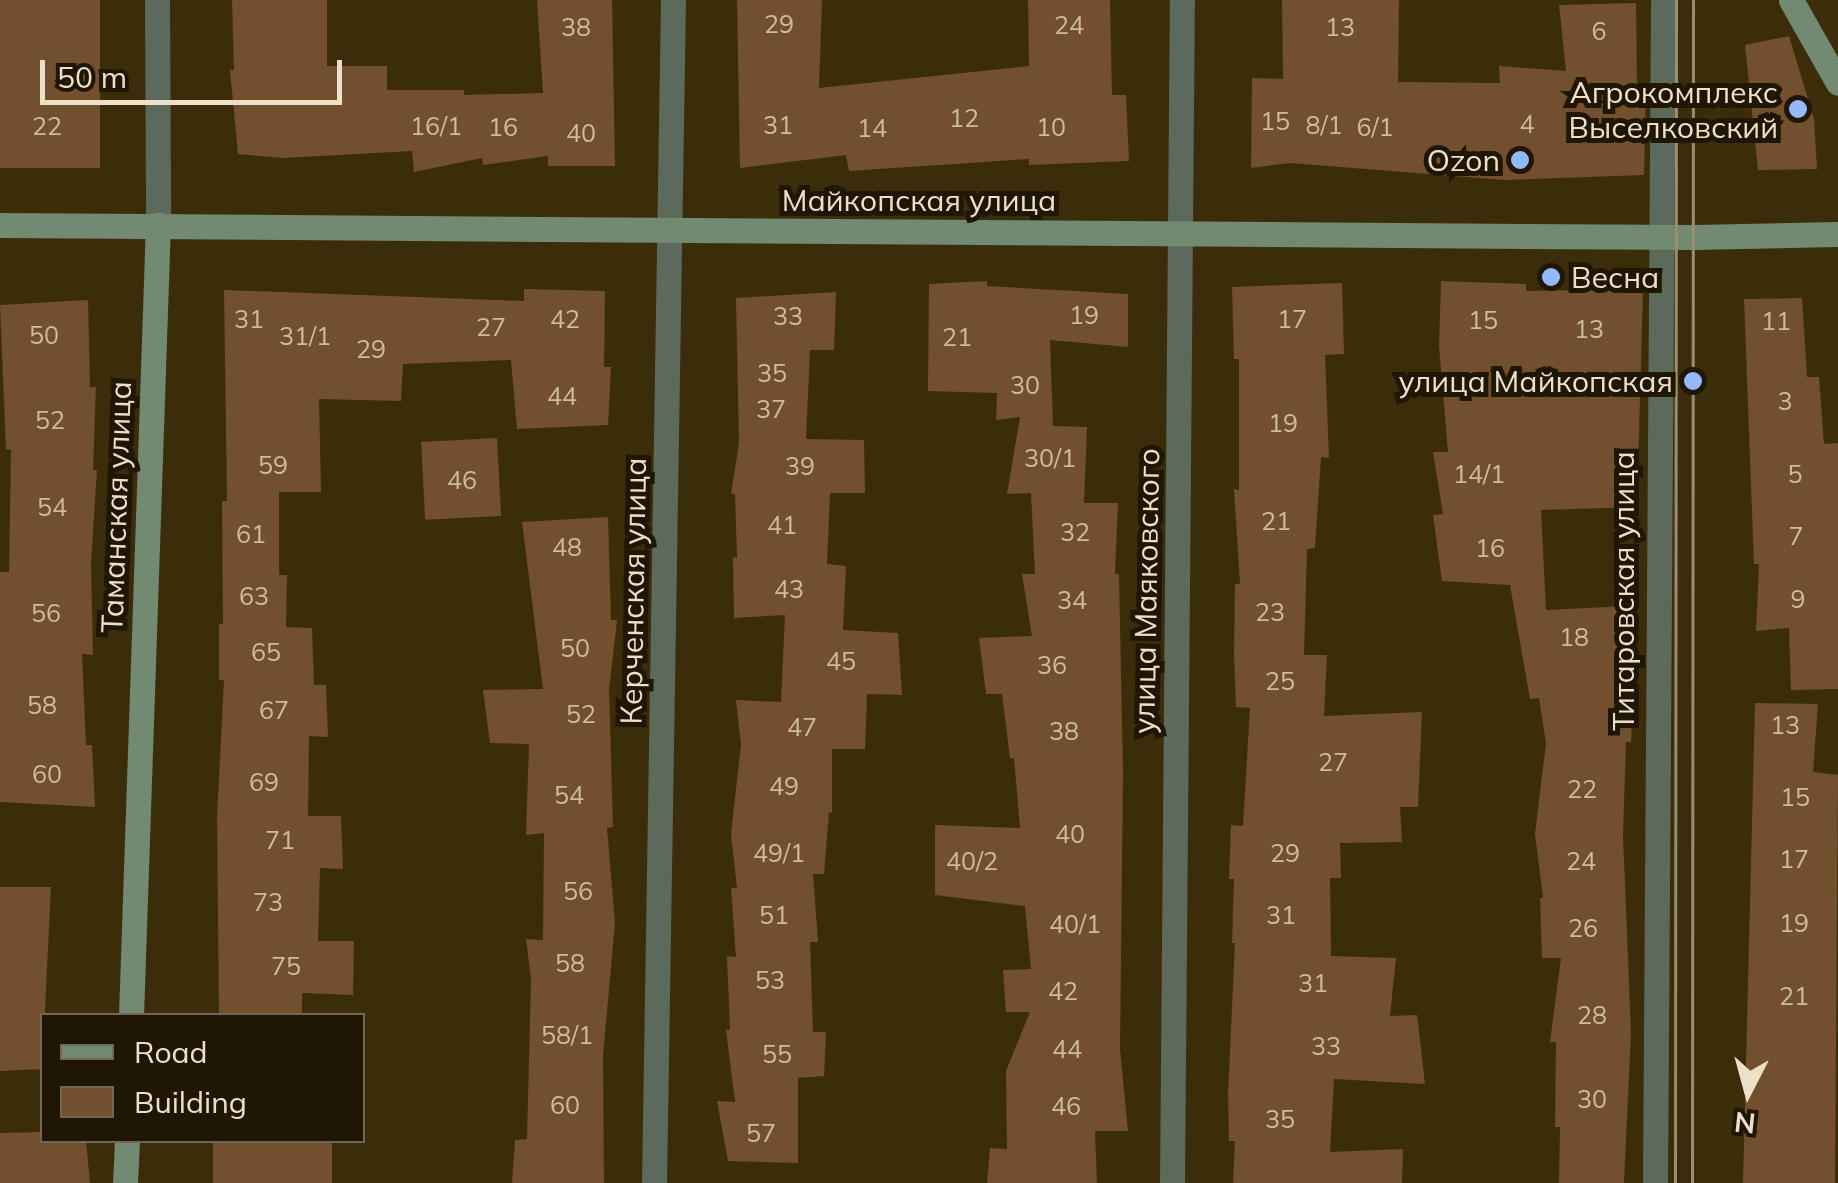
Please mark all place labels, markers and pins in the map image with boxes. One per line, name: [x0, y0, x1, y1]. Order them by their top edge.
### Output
place label: Агрокомплекс Выселковский: [1569, 74, 1778, 144]
marker: Агрокомплекс Выселковский: [1787, 98, 1809, 120]
place label: Ozon: [1427, 142, 1500, 178]
marker: Ozon: [1509, 149, 1531, 171]
place label: Весна: [1571, 259, 1659, 295]
marker: Весна: [1540, 266, 1562, 288]
place label: улица Майкопская: [1398, 363, 1673, 399]
marker: улица Майкопская: [1682, 370, 1704, 392]

